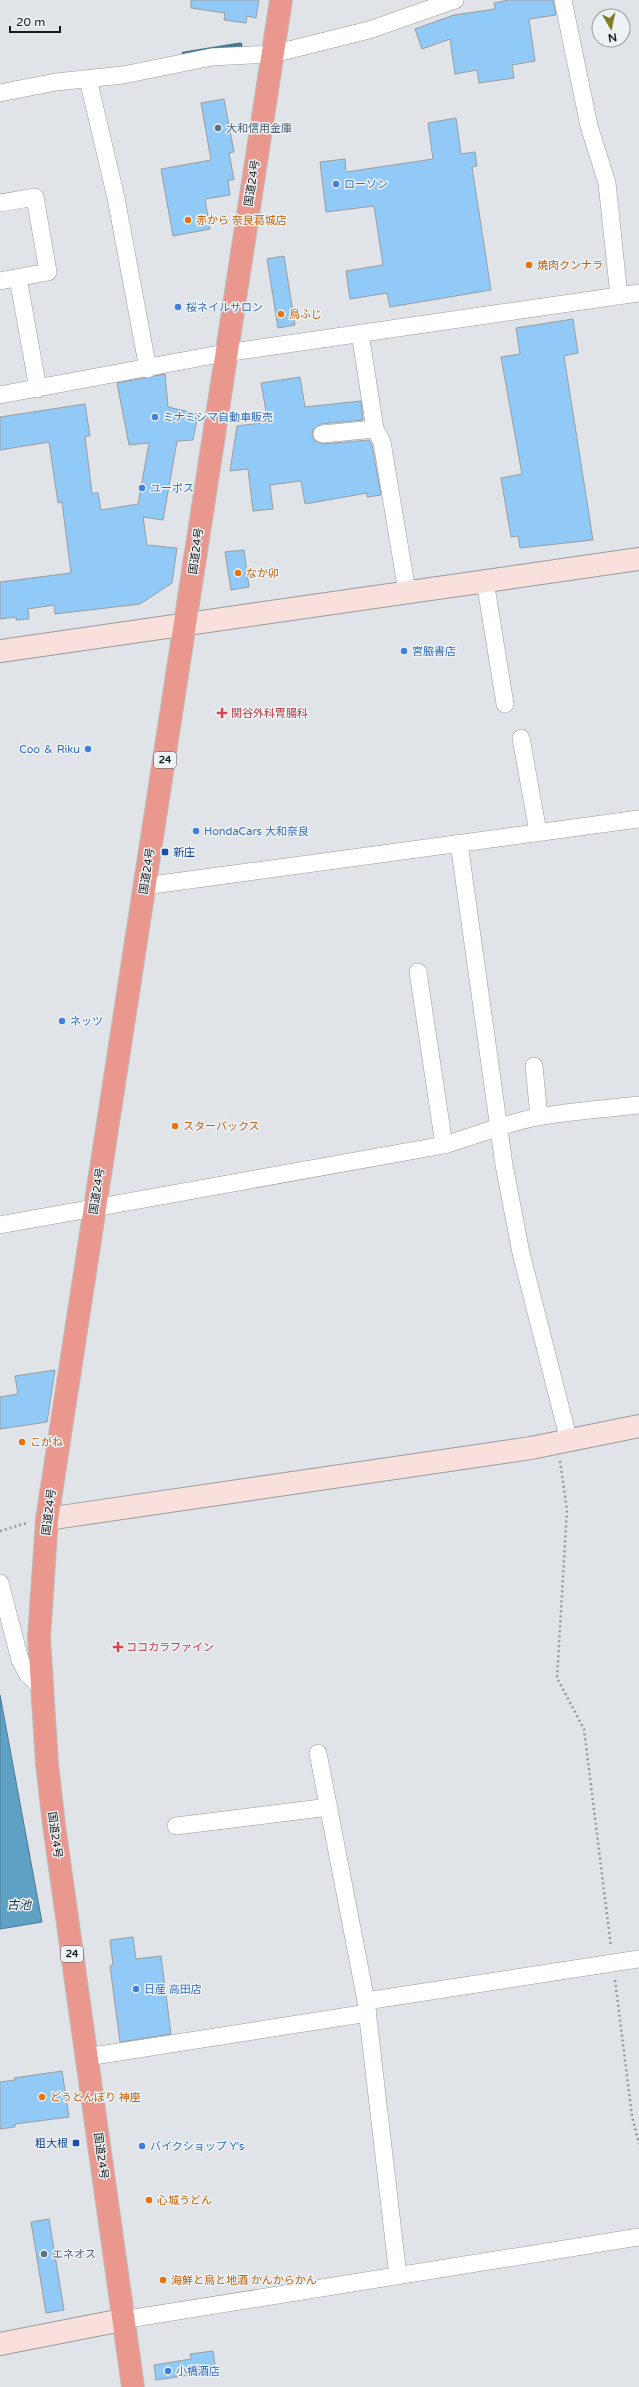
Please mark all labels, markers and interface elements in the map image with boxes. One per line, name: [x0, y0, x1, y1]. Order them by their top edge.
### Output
scale bar: [10, 8, 60, 34]
north arrow: [591, 8, 631, 48]
text: 20 m: [16, 15, 45, 29]
text: N: [607, 30, 618, 44]
place label: 大和信用金庫: [226, 122, 292, 135]
marker: 大和信用金庫: [213, 123, 223, 133]
street label: 国道24号: [242, 159, 262, 207]
place label: ローソン: [344, 178, 388, 191]
marker: ローソン: [331, 179, 341, 189]
place label: 赤から 奈良葛城店: [196, 214, 287, 227]
marker: 赤から 奈良葛城店: [183, 215, 193, 225]
place label: 焼肉クンナラ: [537, 259, 603, 272]
marker: 焼肉クンナラ: [524, 260, 534, 270]
place label: 桜ネイルサロン: [186, 301, 263, 314]
marker: 桜ネイルサロン: [173, 302, 183, 312]
place label: 鳥ふじ: [289, 308, 322, 321]
marker: 鳥ふじ: [276, 309, 286, 319]
place label: ミナミシマ自動車販売: [163, 411, 273, 424]
marker: ミナミシマ自動車販売: [150, 412, 160, 422]
place label: ユーポス: [150, 482, 194, 495]
marker: ユーポス: [137, 483, 147, 493]
street label: 国道24号: [186, 527, 206, 575]
place label: なか卯: [246, 567, 279, 580]
marker: なか卯: [233, 568, 243, 578]
place label: 宮脇書店: [412, 645, 456, 658]
marker: 宮脇書店: [399, 646, 409, 656]
marker: 関谷外科胃腸科: [216, 707, 228, 719]
place label: 関谷外科胃腸科: [231, 707, 308, 720]
place label: Coo ＆ Riku: [19, 743, 80, 756]
marker: Coo ＆ Riku: [83, 744, 93, 754]
road number: 24: [154, 752, 176, 768]
place label: HondaCars 大和奈良: [204, 825, 309, 838]
marker: HondaCars 大和奈良: [191, 826, 201, 836]
place label: 新庄: [173, 846, 195, 859]
street label: 国道24号: [137, 847, 157, 895]
marker: 新庄: [160, 847, 170, 857]
place label: ネッツ: [70, 1015, 103, 1028]
marker: ネッツ: [57, 1016, 67, 1026]
place label: スターバックス: [183, 1120, 260, 1133]
marker: スターバックス: [170, 1121, 180, 1131]
street label: 国道24号: [87, 1167, 107, 1215]
place label: こがね: [30, 1436, 63, 1449]
marker: こがね: [17, 1437, 27, 1447]
street label: 国道24号: [40, 1488, 58, 1536]
place label: ココカラファイン: [126, 1641, 214, 1654]
marker: ココカラファイン: [113, 1642, 123, 1652]
street label: 国道24号: [45, 1811, 65, 1859]
water label: 古池: [7, 1898, 32, 1912]
road number: 24: [61, 1946, 83, 1962]
place label: 日産 高田店: [144, 1983, 202, 1996]
marker: 日産 高田店: [131, 1984, 141, 1994]
place label: どうとんぼり 神座: [50, 2091, 141, 2104]
marker: どうとんぼり 神座: [37, 2092, 47, 2102]
street label: 国道24号: [91, 2132, 111, 2180]
place label: 粗大根: [35, 2137, 68, 2150]
marker: 粗大根: [71, 2138, 81, 2148]
place label: バイクショップ Y's: [150, 2140, 244, 2153]
marker: バイクショップ Y's: [137, 2141, 147, 2151]
place label: 心城うどん: [157, 2194, 212, 2207]
marker: 心城うどん: [144, 2195, 154, 2205]
place label: エネオス: [52, 2248, 96, 2261]
marker: エネオス: [39, 2249, 49, 2259]
place label: 海鮮と鳥と地酒 かんからかん: [171, 2274, 317, 2287]
marker: 海鮮と鳥と地酒 かんからかん: [158, 2275, 168, 2285]
place label: 小橋酒店: [176, 2365, 220, 2378]
marker: 小橋酒店: [163, 2366, 173, 2376]

